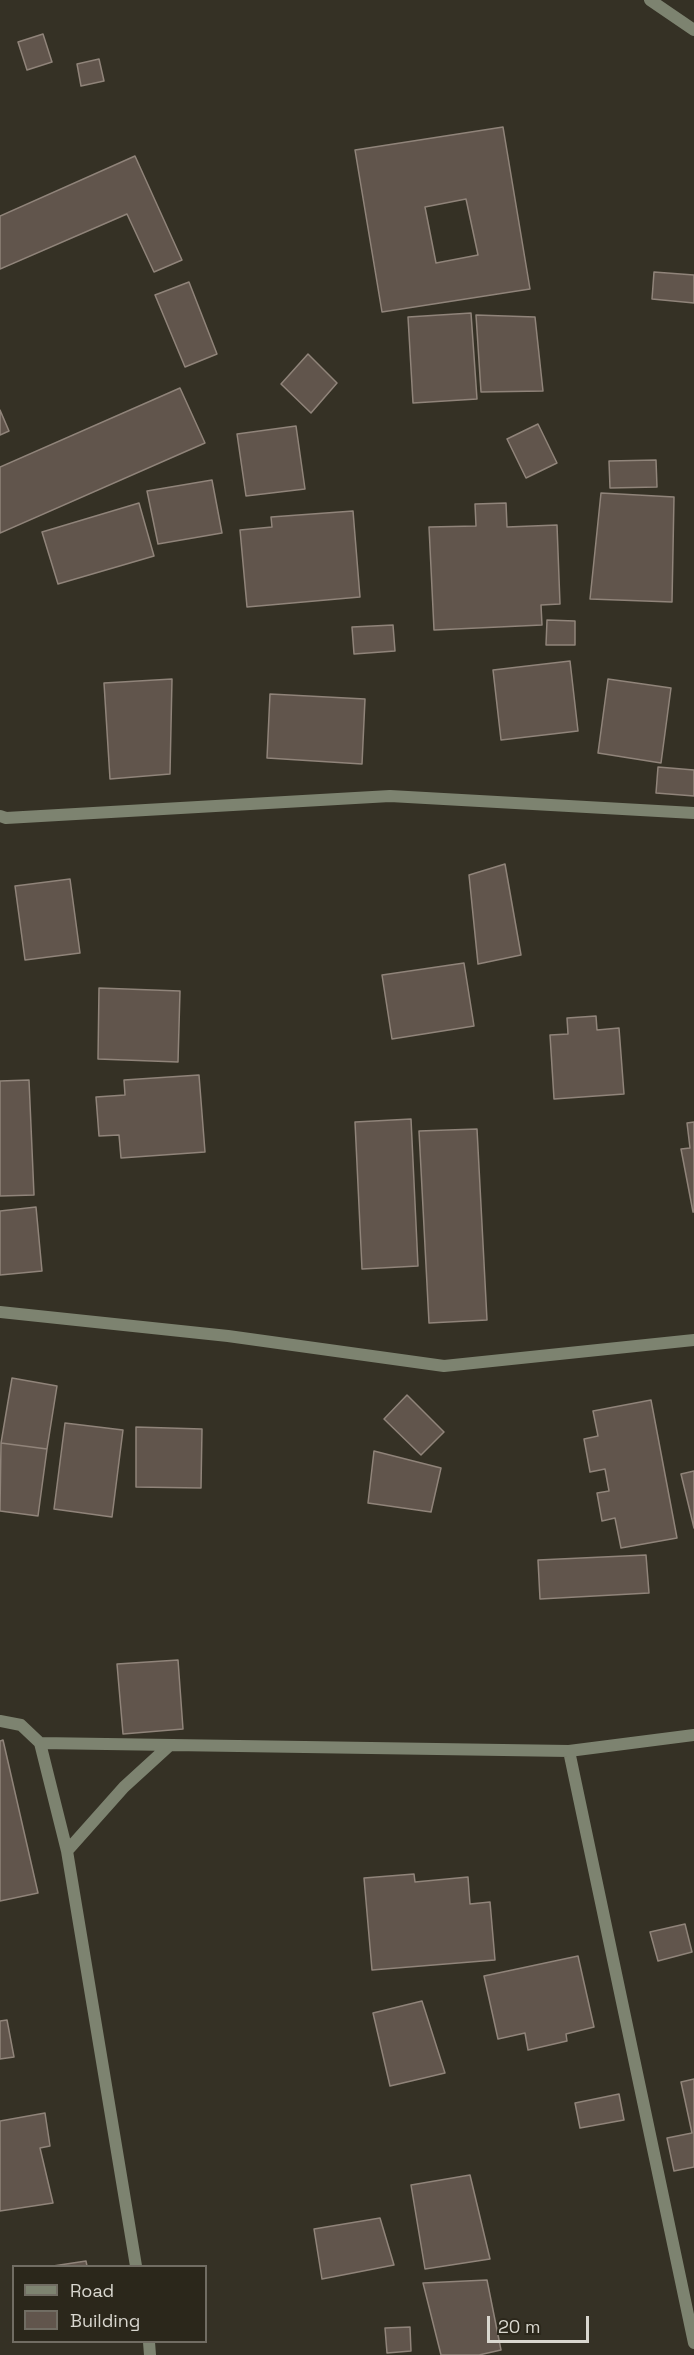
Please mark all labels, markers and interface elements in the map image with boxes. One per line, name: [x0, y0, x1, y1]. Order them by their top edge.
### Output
legend: [12, 2265, 207, 2343]
text: Road: [70, 2279, 114, 2302]
scale bar: [490, 2304, 592, 2342]
text: Building: [70, 2309, 140, 2332]
text: 20 m: [498, 2315, 541, 2338]

